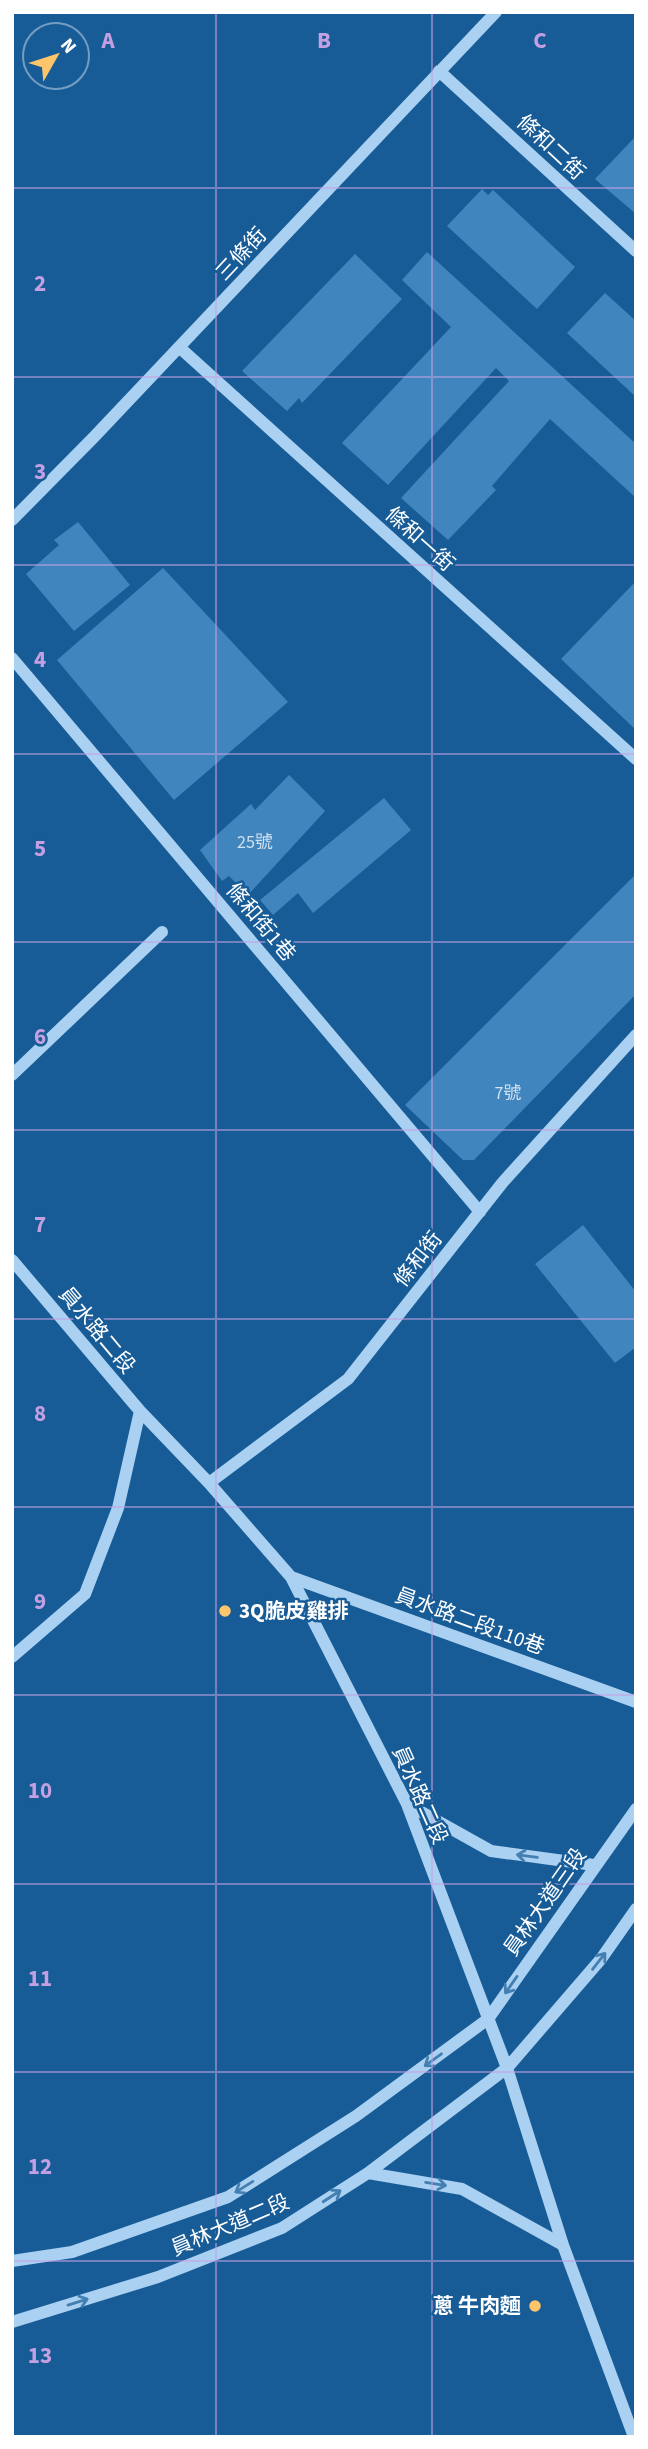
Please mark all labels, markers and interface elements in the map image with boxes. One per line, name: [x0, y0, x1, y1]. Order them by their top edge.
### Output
north arrow: [21, 21, 91, 91]
text: A: [100, 24, 115, 57]
text: B: [317, 24, 331, 57]
text: C: [533, 24, 547, 57]
text: N: [54, 33, 83, 60]
street label: 條和二街: [510, 107, 592, 187]
street label: 三條街: [209, 221, 273, 287]
text: 2: [34, 267, 46, 300]
text: 3: [34, 455, 46, 488]
street label: 條和一街: [379, 500, 461, 578]
text: 4: [34, 643, 46, 676]
house number: 25號: [237, 830, 273, 855]
text: 5: [34, 832, 46, 865]
street label: 條和街1巷: [219, 876, 303, 968]
text: 6: [34, 1020, 46, 1053]
house number: 7號: [495, 1081, 521, 1106]
text: 7: [34, 1208, 46, 1241]
street label: 條和街: [387, 1225, 449, 1293]
street label: 員水路二段: [52, 1280, 142, 1380]
text: 8: [34, 1397, 46, 1430]
street label: 員水路二段110巷: [391, 1580, 549, 1662]
text: 9: [34, 1585, 46, 1618]
place label: 3Q脆皮雞排: [239, 1596, 348, 1626]
marker: 3Q脆皮雞排: [217, 1603, 233, 1619]
street label: 員水路二段: [385, 1741, 455, 1849]
text: 10: [28, 1774, 52, 1807]
street label: 員林大道三段: [497, 1842, 593, 1962]
one-way arrow: [516, 1849, 538, 1862]
one-way arrow: [591, 1952, 606, 1970]
text: 11: [28, 1962, 52, 1995]
one-way arrow: [504, 1975, 518, 1994]
one-way arrow: [424, 2052, 443, 2067]
text: 12: [28, 2150, 52, 2183]
one-way arrow: [424, 2178, 447, 2191]
one-way arrow: [235, 2180, 255, 2194]
street label: 員林大道二段: [166, 2187, 294, 2263]
one-way arrow: [321, 2189, 341, 2203]
place label: 蔥 牛肉麵: [433, 2291, 521, 2321]
one-way arrow: [66, 2294, 88, 2307]
marker: 蔥 牛肉麵: [527, 2298, 543, 2314]
text: 13: [28, 2339, 52, 2372]

